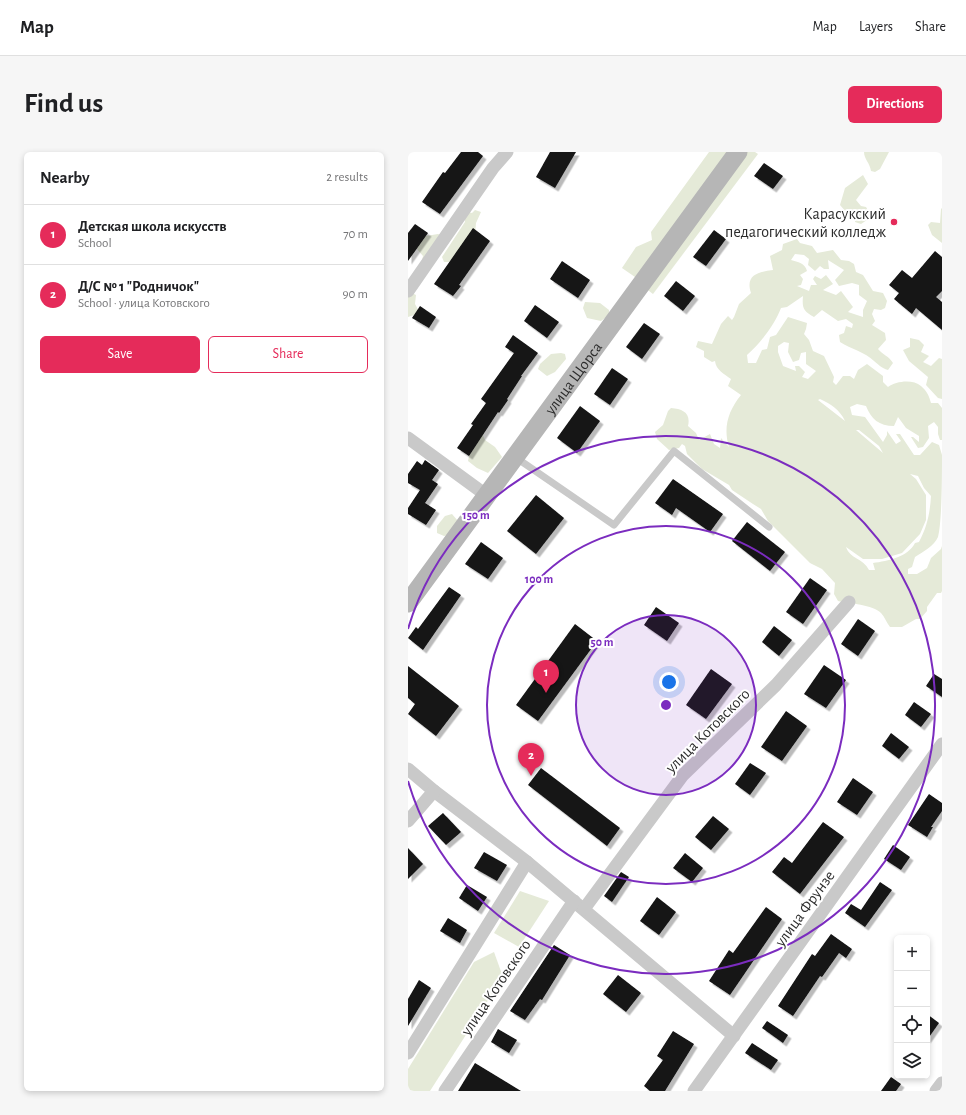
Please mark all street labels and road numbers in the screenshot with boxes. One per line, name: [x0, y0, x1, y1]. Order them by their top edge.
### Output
street label: улица Щорса: [541, 339, 605, 419]
street label: улица Котовского: [662, 685, 754, 777]
street label: улица Фрунзе: [771, 868, 838, 951]
street label: улица Котовского: [457, 937, 535, 1040]

